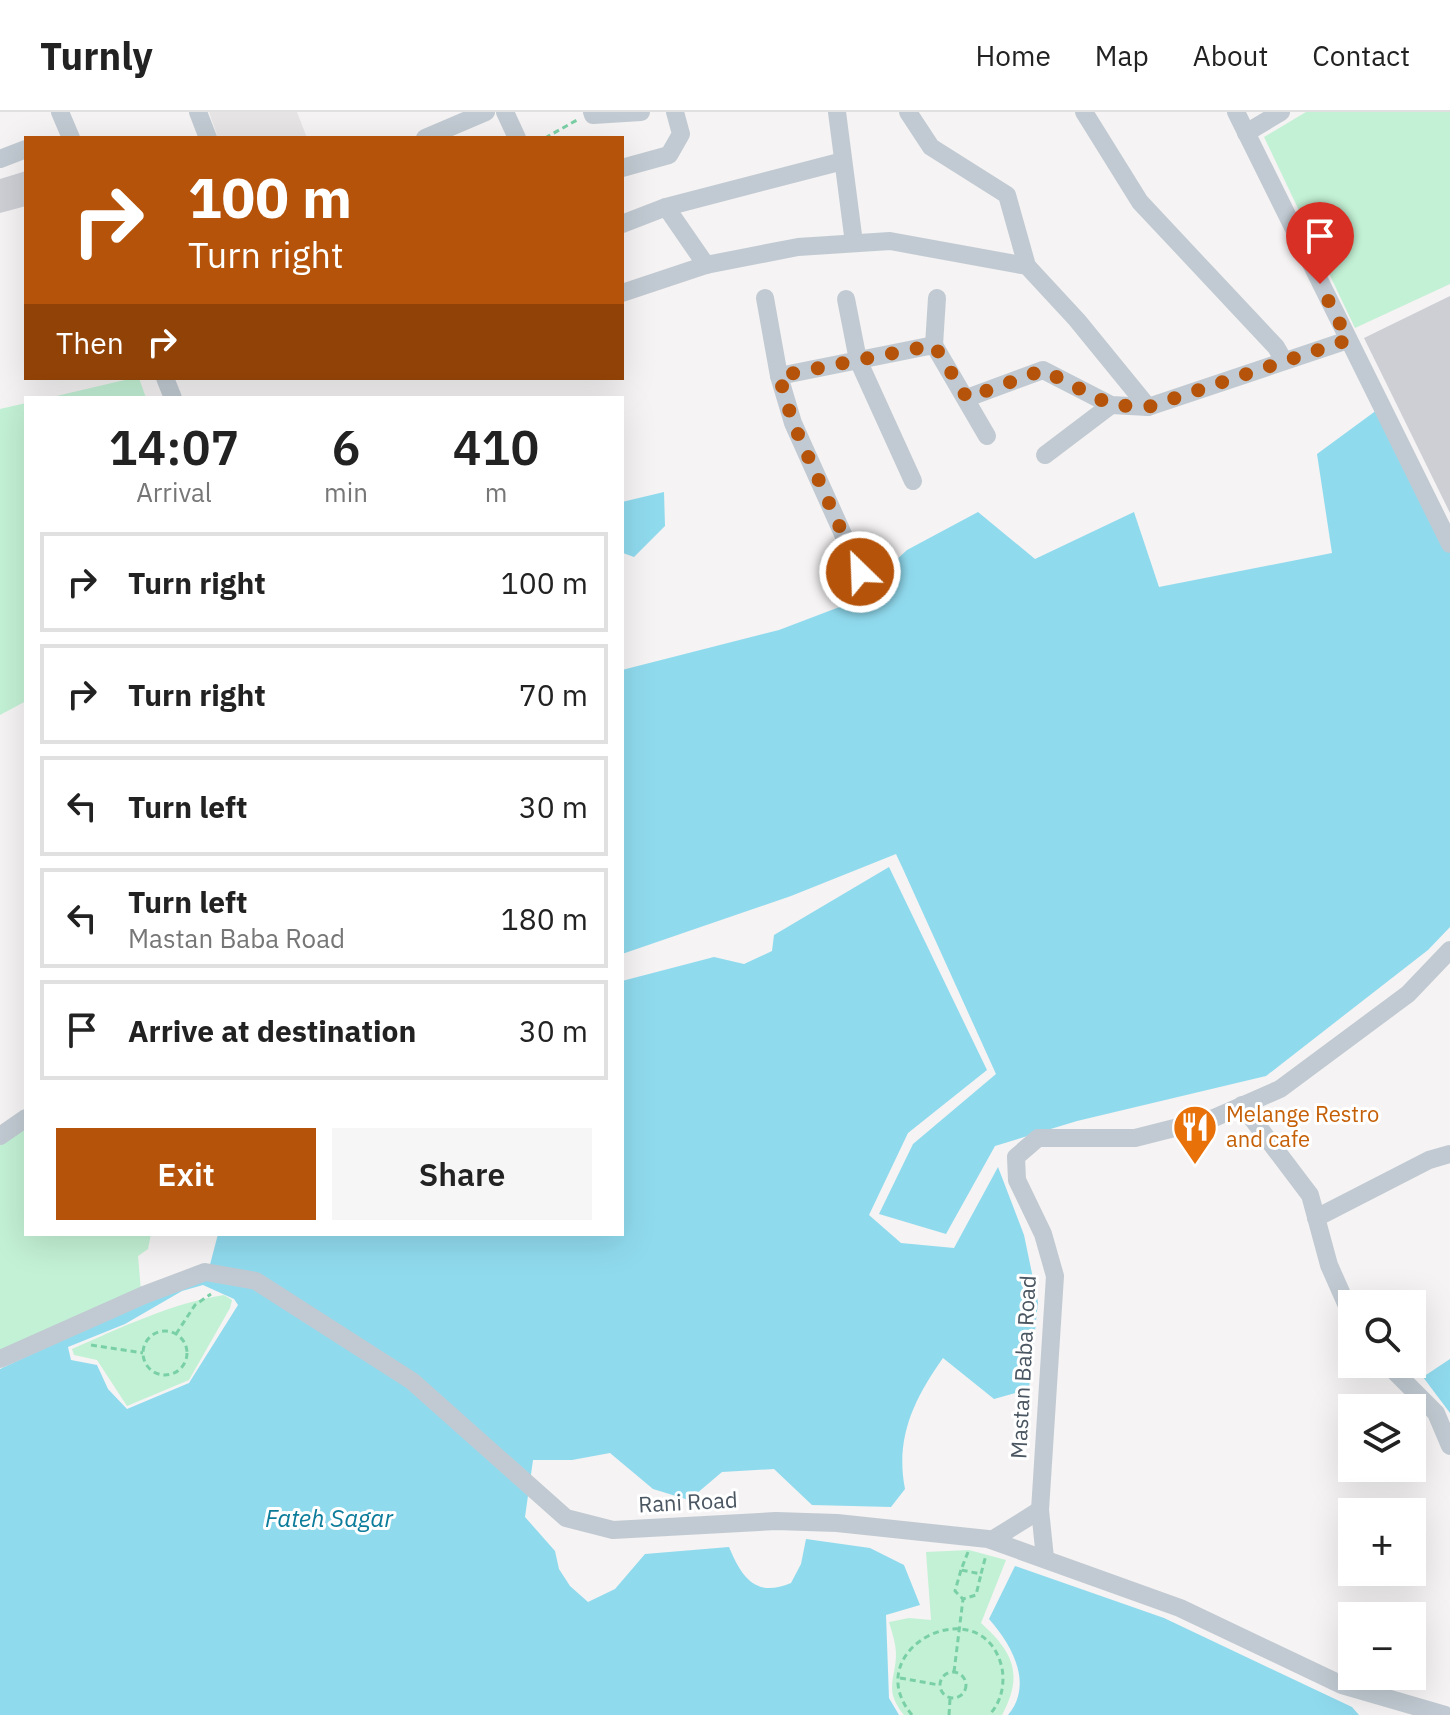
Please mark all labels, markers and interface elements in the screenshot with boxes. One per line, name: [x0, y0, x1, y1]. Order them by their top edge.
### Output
text: Turnly: [40, 31, 153, 80]
text: Home: [975, 37, 1051, 74]
text: Map: [1095, 37, 1149, 74]
text: About: [1193, 37, 1268, 74]
text: Contact: [1312, 37, 1410, 74]
text: 100 m: [188, 161, 352, 233]
icon: right: [56, 168, 160, 272]
pin: [1286, 202, 1354, 284]
icon: arrive: [1298, 214, 1342, 258]
text: Turn right: [188, 231, 344, 278]
icon: right: [140, 320, 184, 364]
text: Then: [56, 323, 124, 362]
text: 14:07: [109, 416, 239, 478]
text: 6: [332, 416, 360, 478]
text: 410: [453, 416, 539, 478]
text: Arrival: [136, 475, 212, 509]
text: min: [324, 475, 368, 509]
text: m: [485, 475, 507, 509]
position arrow: [818, 530, 902, 614]
icon: right: [60, 560, 104, 604]
text: Turn right: [128, 563, 266, 602]
text: 100 m: [501, 563, 588, 602]
icon: right: [60, 672, 104, 716]
text: Turn right: [128, 675, 266, 714]
text: 70 m: [519, 675, 588, 714]
icon: left: [60, 784, 104, 828]
text: Turn left: [128, 787, 247, 826]
text: 30 m: [519, 787, 588, 826]
text: Turn left: [128, 882, 247, 921]
icon: left: [60, 896, 104, 940]
text: 180 m: [501, 899, 588, 938]
text: Mastan Baba Road: [128, 921, 345, 955]
icon: arrive: [60, 1008, 104, 1052]
text: Arrive at destination: [128, 1011, 416, 1050]
text: 30 m: [519, 1011, 588, 1050]
place label: Melange Restro and cafe: [1226, 1099, 1379, 1153]
restaurant icon: Melange Restro and cafe: [1171, 1103, 1219, 1166]
button: Exit: [56, 1128, 316, 1220]
button: Share: [332, 1128, 592, 1220]
street label: Mastan Baba Road: [1003, 1274, 1042, 1459]
map controls: [1338, 1290, 1426, 1690]
button: search: [1338, 1290, 1426, 1378]
button: layers: [1338, 1394, 1426, 1482]
street label: Rani Road: [638, 1484, 738, 1519]
button: +: [1338, 1498, 1426, 1586]
water label: Fateh Sagar: [265, 1502, 394, 1534]
button: −: [1338, 1602, 1426, 1690]

